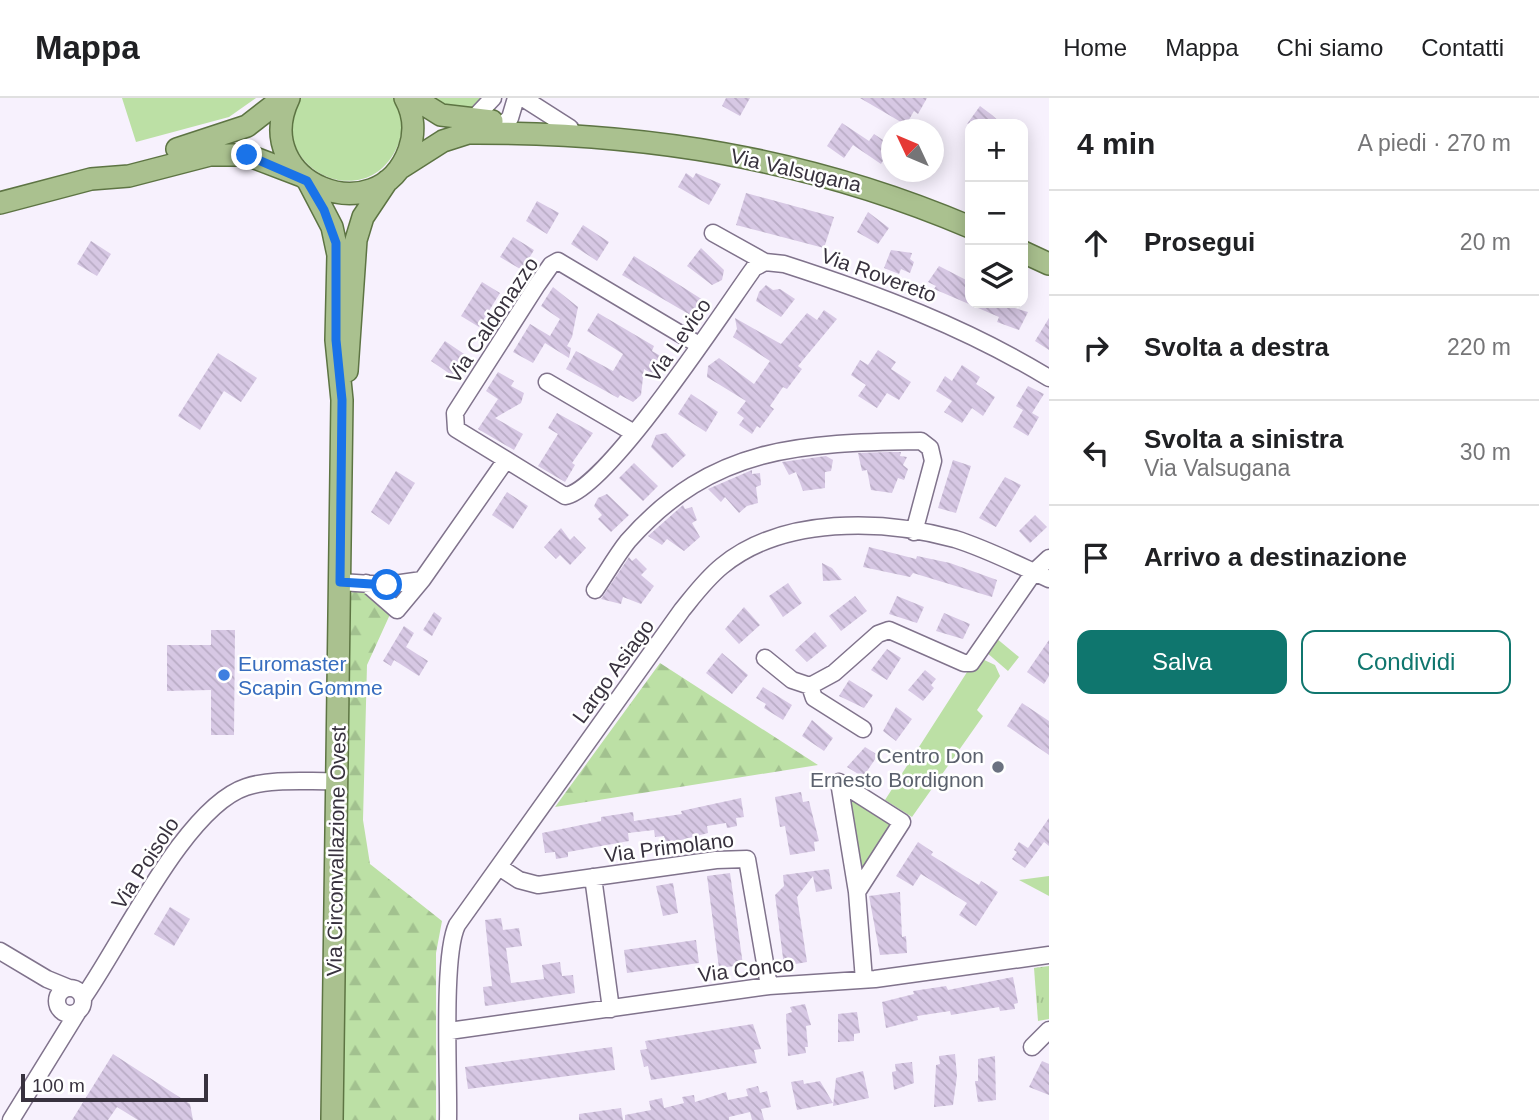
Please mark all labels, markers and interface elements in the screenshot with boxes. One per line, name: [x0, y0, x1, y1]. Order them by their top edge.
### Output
text: Mappa: [35, 29, 140, 66]
text: Home: [1063, 34, 1127, 61]
text: Mappa: [1165, 34, 1239, 61]
text: Chi siamo: [1277, 34, 1383, 61]
text: Contatti: [1421, 34, 1504, 61]
north arrow: [881, 119, 944, 182]
map controls: [965, 119, 1028, 308]
button: +: [965, 119, 1028, 182]
text: 4 min: [1077, 127, 1155, 160]
text: A piedi · 270 m: [1358, 130, 1511, 156]
route end: [231, 139, 262, 170]
street label: Via Valsugana: [728, 144, 864, 196]
button: −: [965, 182, 1028, 245]
icon: ahead: [1077, 224, 1115, 262]
text: Prosegui: [1144, 227, 1255, 257]
text: 20 m: [1460, 229, 1511, 255]
street label: Via Rovereto: [818, 243, 940, 307]
button: layers: [965, 245, 1028, 308]
street label: Via Caldonazzo: [441, 253, 543, 387]
street label: Via Levico: [641, 294, 715, 386]
icon: right: [1077, 329, 1115, 367]
text: Svolta a destra: [1144, 332, 1329, 362]
text: 220 m: [1447, 334, 1511, 360]
text: Svolta a sinistra: [1144, 424, 1343, 454]
icon: left: [1077, 434, 1115, 472]
text: 30 m: [1460, 439, 1511, 465]
text: Via Valsugana: [1144, 455, 1290, 481]
icon: arrive: [1077, 539, 1115, 577]
text: Arrivo a destinazione: [1144, 542, 1407, 572]
route start: [371, 569, 402, 600]
street label: Largo Asiago: [568, 615, 658, 727]
button: Salva: [1077, 630, 1287, 694]
button: Condividi: [1301, 630, 1511, 694]
place label: Euromaster Scapin Gomme: [238, 652, 383, 699]
marker: Euromaster Scapin Gomme: [216, 667, 232, 683]
street label: Via Circonvallazione Ovest: [322, 725, 350, 976]
place label: Centro Don Ernesto Bordignon: [810, 744, 984, 791]
marker: Centro Don Ernesto Bordignon: [990, 759, 1006, 775]
street label: Via Poisolo: [107, 813, 183, 913]
street label: Via Primolano: [603, 828, 735, 866]
street label: Via Conco: [697, 952, 795, 986]
scale bar: [21, 1071, 208, 1103]
text: 100 m: [32, 1075, 85, 1096]

